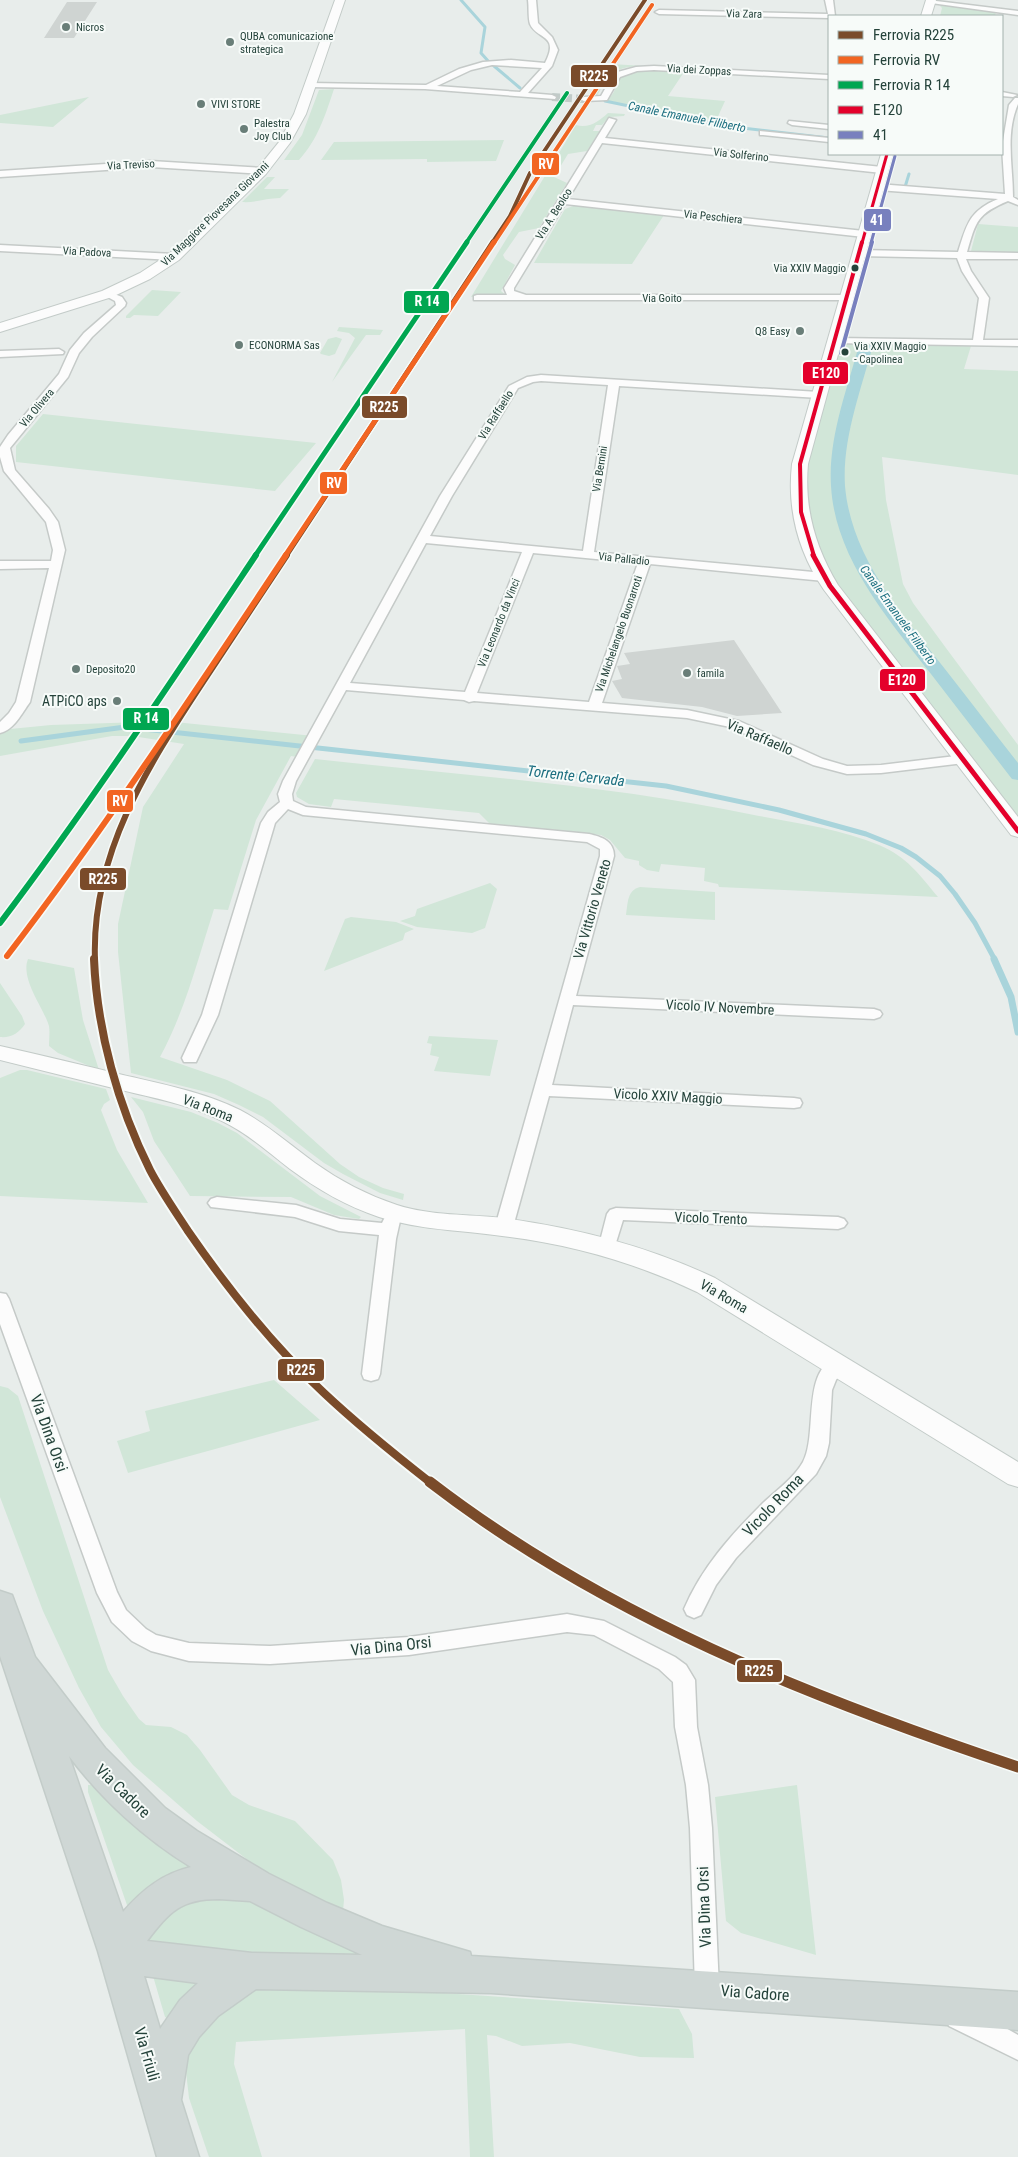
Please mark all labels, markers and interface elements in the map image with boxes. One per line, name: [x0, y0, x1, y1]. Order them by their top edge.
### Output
street label: Via Zara: [726, 7, 762, 21]
legend: [828, 15, 1003, 155]
marker: Nicros: [60, 21, 72, 33]
place label: Nicros: [76, 21, 104, 34]
text: Ferrovia R225: [873, 26, 954, 44]
place label: QUBA comunicazione strategica: [240, 30, 333, 56]
marker: QUBA comunicazione strategica: [224, 36, 236, 48]
text: Ferrovia RV: [873, 51, 941, 69]
street label: Via dei Zoppas: [666, 62, 732, 78]
line badge: R225: [570, 64, 618, 88]
text: R225: [580, 68, 608, 84]
text: Ferrovia R 14: [873, 76, 950, 94]
marker: VIVI STORE: [195, 98, 207, 110]
place label: VIVI STORE: [211, 98, 261, 111]
water label: Canale Emanuele Filiberto: [627, 99, 747, 135]
text: E120: [873, 101, 903, 119]
place label: Palestra Joy Club: [254, 117, 291, 143]
marker: Palestra Joy Club: [238, 123, 250, 135]
text: 41: [873, 126, 888, 144]
street label: Via Solferino: [713, 146, 770, 164]
line badge: RV: [531, 152, 560, 176]
text: RV: [538, 156, 554, 172]
street label: Via Treviso: [107, 157, 156, 173]
street label: Via Maggiore Piovesana Giovanni: [158, 159, 272, 269]
street label: Via A. Beolco: [533, 186, 575, 242]
street label: Via Peschiera: [683, 207, 743, 227]
line badge: 41: [863, 208, 892, 232]
text: 41: [870, 212, 884, 228]
street label: Via Padova: [62, 244, 112, 260]
place label: Via XXIV Maggio: [773, 262, 846, 275]
marker: Via XXIV Maggio: [850, 263, 860, 273]
line badge: R 14: [403, 290, 450, 314]
street label: Via Goito: [642, 292, 682, 305]
text: R 14: [414, 293, 440, 309]
place label: Q8 Easy: [755, 325, 790, 338]
marker: Q8 Easy: [794, 325, 806, 337]
marker: ECONORMA Sas: [233, 339, 245, 351]
place label: ECONORMA Sas: [249, 339, 320, 352]
place label: Via XXIV Maggio - Capolinea: [854, 340, 927, 366]
marker: Via XXIV Maggio - Capolinea: [840, 347, 850, 357]
line badge: E120: [802, 361, 849, 385]
text: E120: [812, 365, 840, 381]
street label: Via Olivera: [17, 386, 57, 430]
street label: Via Raffaello: [476, 388, 516, 442]
line badge: R225: [361, 395, 408, 419]
text: R225: [370, 399, 398, 415]
street label: Via Bernini: [590, 445, 610, 493]
line badge: RV: [319, 471, 348, 495]
text: RV: [326, 475, 342, 491]
street label: Via Palladio: [598, 550, 651, 568]
water label: Canale Emanuele Filiberto: [857, 562, 939, 668]
street label: Via Michelangelo Buonarroti: [593, 574, 645, 694]
street label: Via Leonardo da Vinci: [475, 577, 523, 669]
marker: Deposito20: [70, 663, 82, 675]
place label: Deposito20: [86, 663, 135, 676]
marker: famila: [681, 667, 693, 679]
place label: famila: [697, 667, 724, 680]
line badge: E120: [879, 668, 926, 692]
text: E120: [888, 672, 916, 688]
place label: ATPiCO aps: [42, 693, 107, 709]
marker: ATPiCO aps: [111, 695, 123, 707]
line badge: R 14: [122, 707, 170, 731]
text: R 14: [133, 710, 159, 726]
street label: Via Raffaello: [724, 716, 796, 758]
water label: Torrente Cervada: [526, 762, 626, 790]
line badge: RV: [106, 789, 134, 813]
text: RV: [112, 793, 128, 809]
street label: Via Vittorio Veneto: [570, 857, 614, 961]
line badge: R225: [79, 867, 127, 891]
text: R225: [89, 871, 117, 887]
street label: Vicolo IV Novembre: [665, 996, 775, 1018]
street label: Vicolo XXIV Maggio: [613, 1085, 723, 1107]
street label: Via Roma: [181, 1091, 235, 1125]
street label: Vicolo Trento: [674, 1209, 748, 1227]
street label: Via Roma: [697, 1276, 751, 1316]
line badge: R225: [277, 1358, 325, 1382]
text: R225: [287, 1362, 315, 1378]
street label: Via Dina Orsi: [26, 1392, 72, 1474]
street label: Vicolo Roma: [738, 1470, 808, 1540]
street label: Via Dina Orsi: [350, 1632, 432, 1660]
line badge: R225: [736, 1659, 783, 1683]
text: R225: [745, 1663, 773, 1679]
street label: Via Cadore: [92, 1760, 154, 1822]
street label: Via Dina Orsi: [693, 1866, 715, 1948]
street label: Via Cadore: [720, 1981, 790, 2005]
street label: Via Friuli: [130, 2025, 164, 2083]

